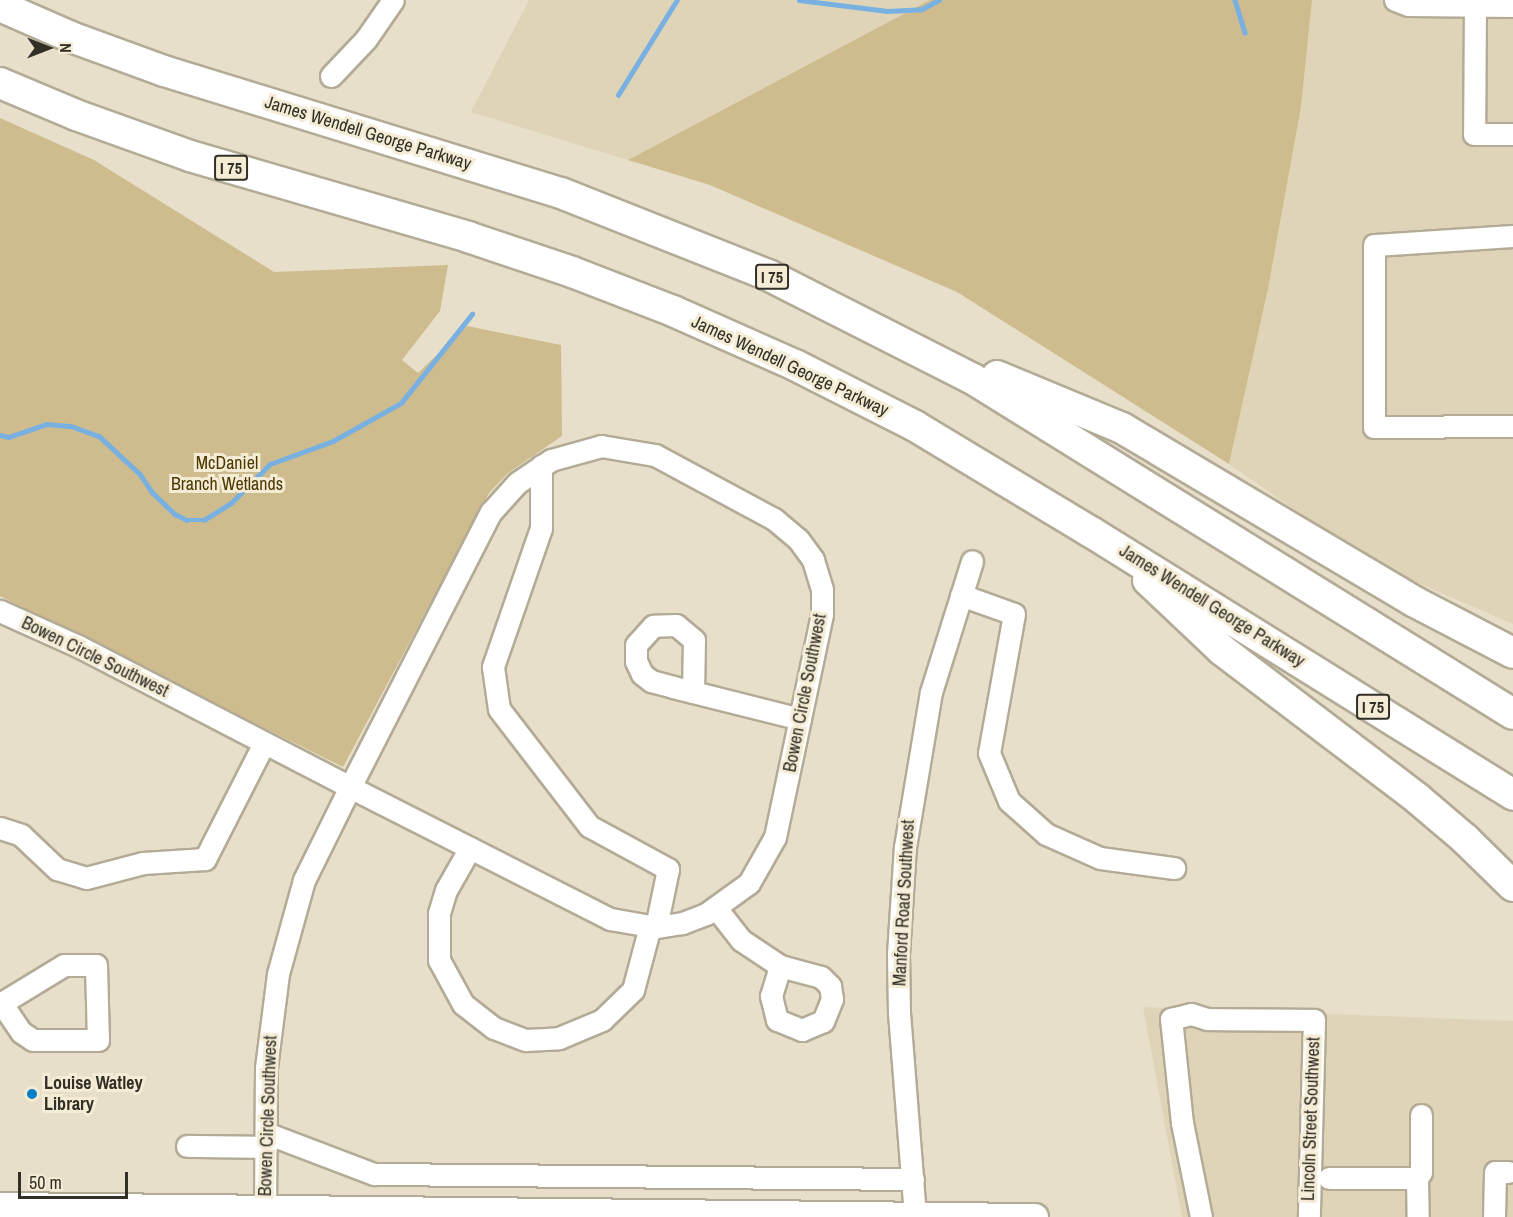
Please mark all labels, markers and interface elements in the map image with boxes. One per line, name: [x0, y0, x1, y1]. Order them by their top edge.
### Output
north arrow: [18, 18, 78, 78]
text: N: [55, 43, 77, 53]
street label: James Wendell George Parkway: [262, 91, 474, 175]
road number: I 75: [213, 155, 249, 181]
road number: I 75: [754, 264, 790, 290]
street label: James Wendell George Parkway: [688, 311, 892, 421]
park label: McDaniel Branch Wetlands: [171, 453, 283, 496]
street label: James Wendell George Parkway: [1115, 540, 1309, 672]
street label: Bowen Circle Southwest: [18, 612, 172, 702]
street label: Bowen Circle Southwest: [779, 612, 831, 774]
road number: I 75: [1355, 694, 1391, 720]
street label: Manford Road Southwest: [889, 819, 919, 987]
street label: Bowen Circle Southwest: [254, 1035, 282, 1197]
street label: Lincoln Street Southwest: [1297, 1037, 1325, 1201]
place label: Louise Watley Library: [44, 1073, 143, 1116]
marker: Louise Watley Library: [25, 1087, 39, 1101]
scale bar: [21, 1160, 130, 1198]
text: 50 m: [29, 1170, 62, 1195]

